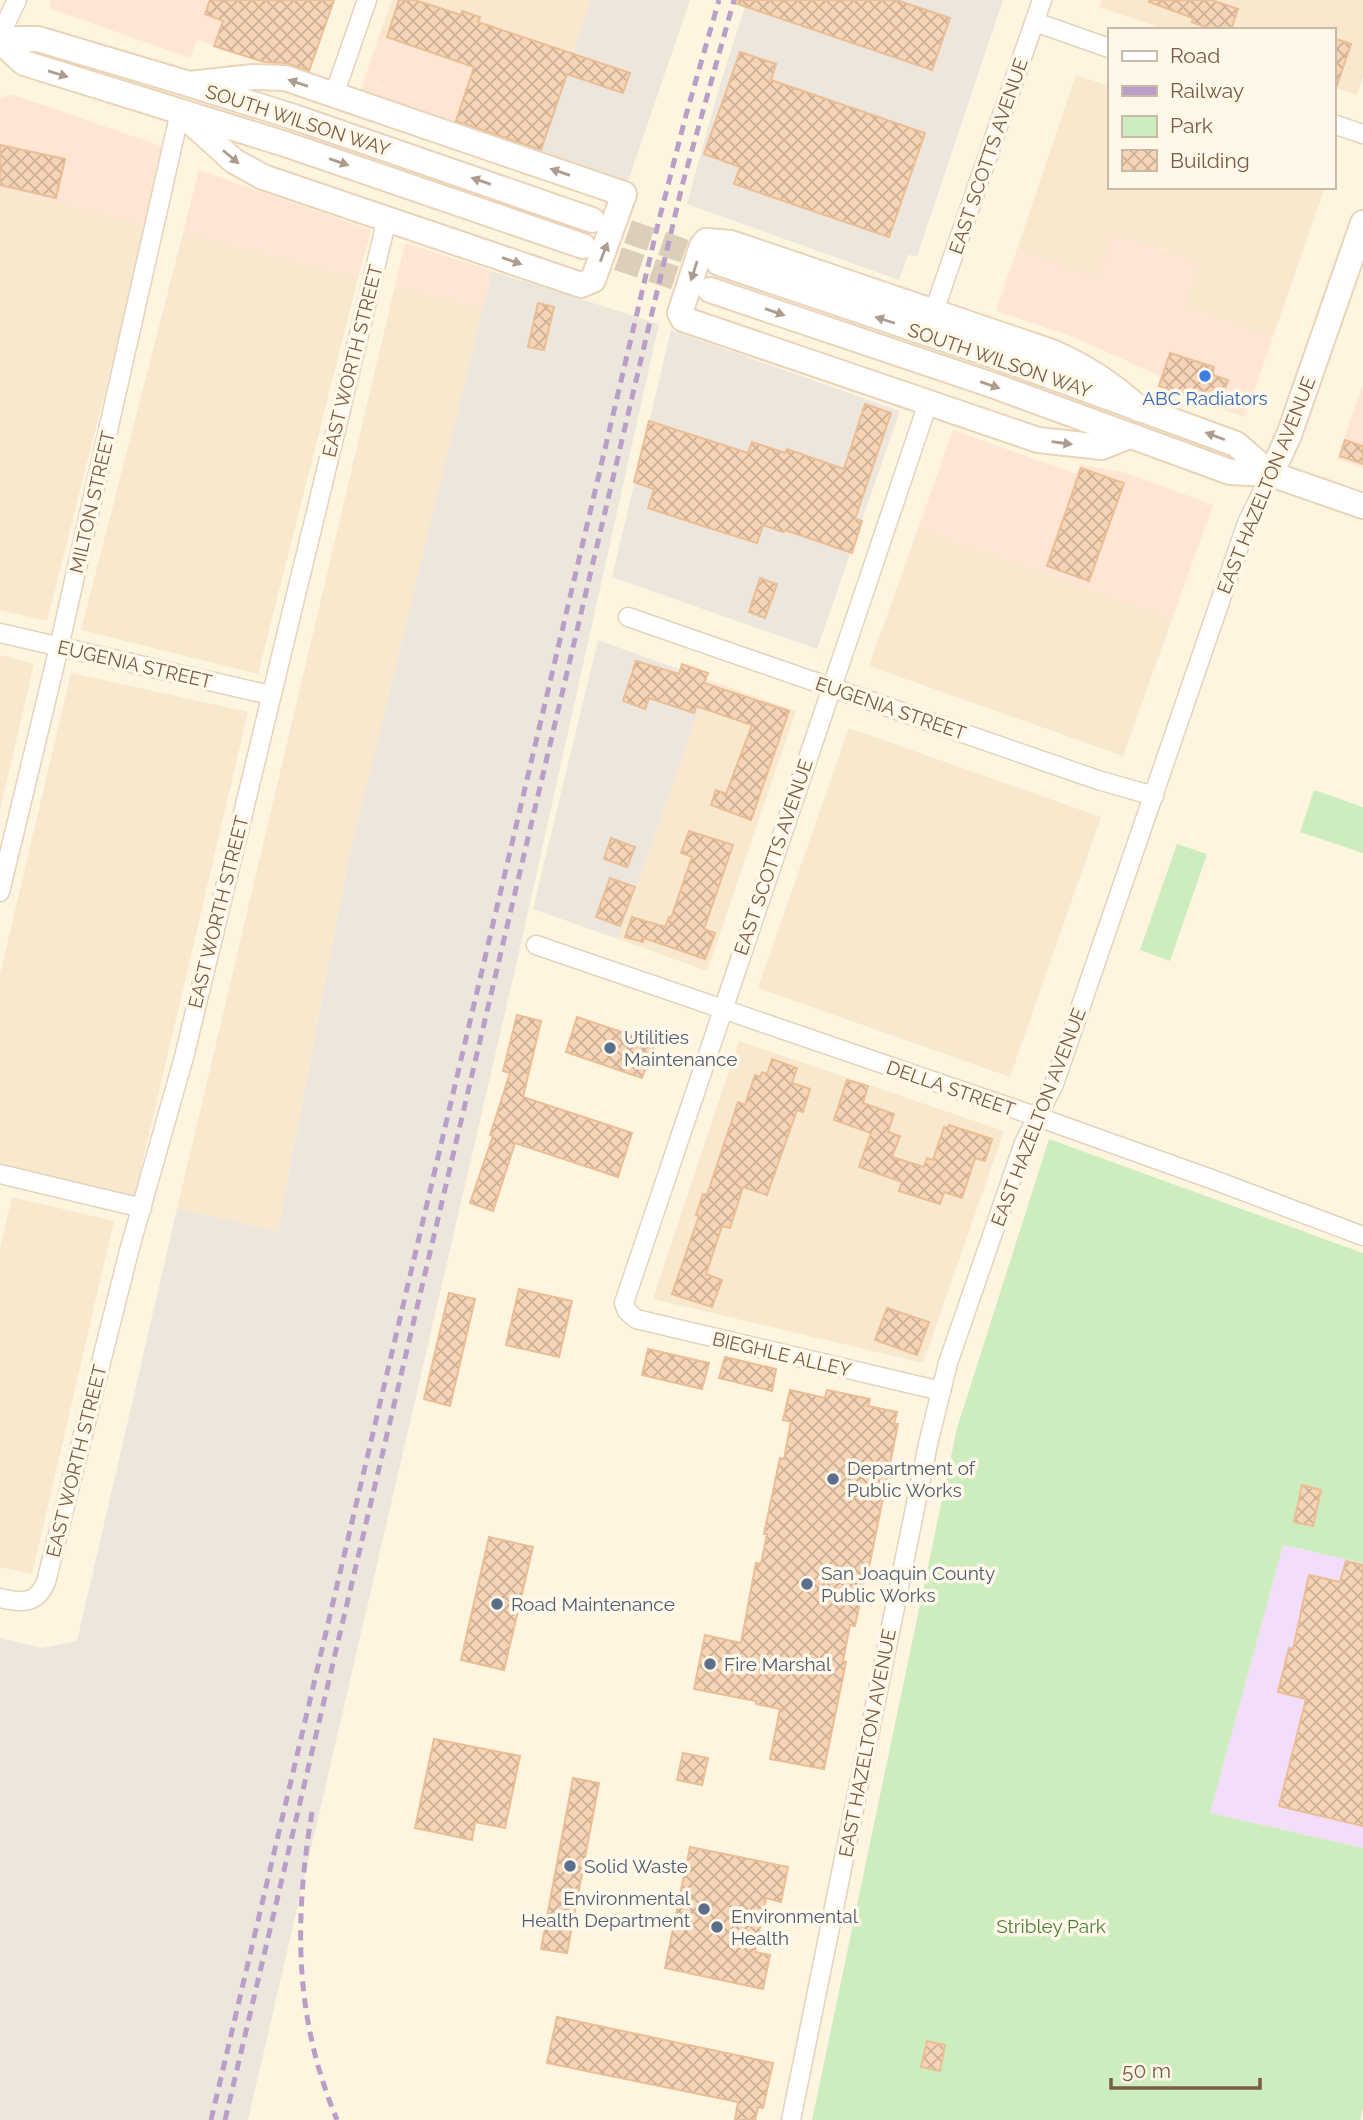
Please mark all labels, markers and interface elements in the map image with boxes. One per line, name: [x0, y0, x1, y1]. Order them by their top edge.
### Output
legend: [1108, 28, 1335, 189]
text: Road: [1170, 43, 1220, 68]
street label: EAST SCOTTS AVENUE: [944, 55, 1032, 257]
one-way arrow: [48, 69, 69, 79]
one-way arrow: [287, 77, 308, 88]
text: Railway: [1170, 78, 1244, 103]
street label: SOUTH WILSON WAY: [203, 80, 394, 160]
text: Park: [1170, 113, 1213, 138]
text: Building: [1170, 148, 1250, 173]
one-way arrow: [222, 149, 240, 165]
one-way arrow: [328, 157, 349, 168]
one-way arrow: [549, 166, 570, 177]
one-way arrow: [471, 175, 492, 186]
one-way arrow: [599, 242, 610, 263]
one-way arrow: [502, 256, 523, 267]
one-way arrow: [688, 260, 699, 281]
street label: EAST WORTH STREET: [317, 262, 387, 460]
one-way arrow: [764, 307, 785, 318]
one-way arrow: [875, 314, 896, 325]
street label: SOUTH WILSON WAY: [905, 318, 1095, 402]
marker: ABC Radiators: [1197, 368, 1213, 384]
street label: EAST HAZELTON AVENUE: [1212, 373, 1320, 597]
one-way arrow: [980, 380, 1001, 391]
place label: ABC Radiators: [1142, 387, 1268, 409]
street label: MILTON STREET: [65, 428, 119, 575]
one-way arrow: [1205, 431, 1226, 442]
one-way arrow: [1052, 438, 1074, 449]
street label: EUGENIA STREET: [56, 636, 215, 693]
street label: EUGENIA STREET: [813, 672, 970, 744]
street label: EAST SCOTTS AVENUE: [729, 756, 817, 958]
street label: EAST WORTH STREET: [183, 813, 253, 1011]
street label: EAST HAZELTON AVENUE: [986, 1005, 1090, 1229]
place label: Utilities Maintenance: [624, 1026, 737, 1070]
marker: Utilities Maintenance: [602, 1040, 618, 1056]
street label: DELLA STREET: [884, 1056, 1019, 1120]
street label: BIEGHLE ALLEY: [710, 1327, 854, 1381]
street label: EAST WORTH STREET: [41, 1362, 111, 1560]
place label: Department of Public Works: [847, 1457, 976, 1501]
marker: Department of Public Works: [825, 1471, 841, 1487]
place label: San Joaquin County Public Works: [821, 1562, 995, 1606]
marker: San Joaquin County Public Works: [799, 1576, 815, 1592]
place label: Road Maintenance: [511, 1593, 675, 1615]
marker: Road Maintenance: [489, 1596, 505, 1612]
street label: EAST HAZELTON AVENUE: [834, 1627, 900, 1859]
place label: Fire Marshal: [724, 1653, 832, 1675]
marker: Fire Marshal: [702, 1656, 718, 1672]
place label: Solid Waste: [584, 1855, 688, 1877]
marker: Solid Waste: [562, 1858, 578, 1874]
place label: Environmental Health Department: [521, 1887, 691, 1931]
marker: Environmental Health Department: [696, 1901, 712, 1917]
place label: Environmental Health: [731, 1905, 859, 1949]
park label: Stribley Park: [996, 1915, 1106, 1937]
marker: Environmental Health: [709, 1919, 725, 1935]
scale bar: [1111, 2046, 1260, 2090]
text: 50 m: [1122, 2058, 1171, 2083]

